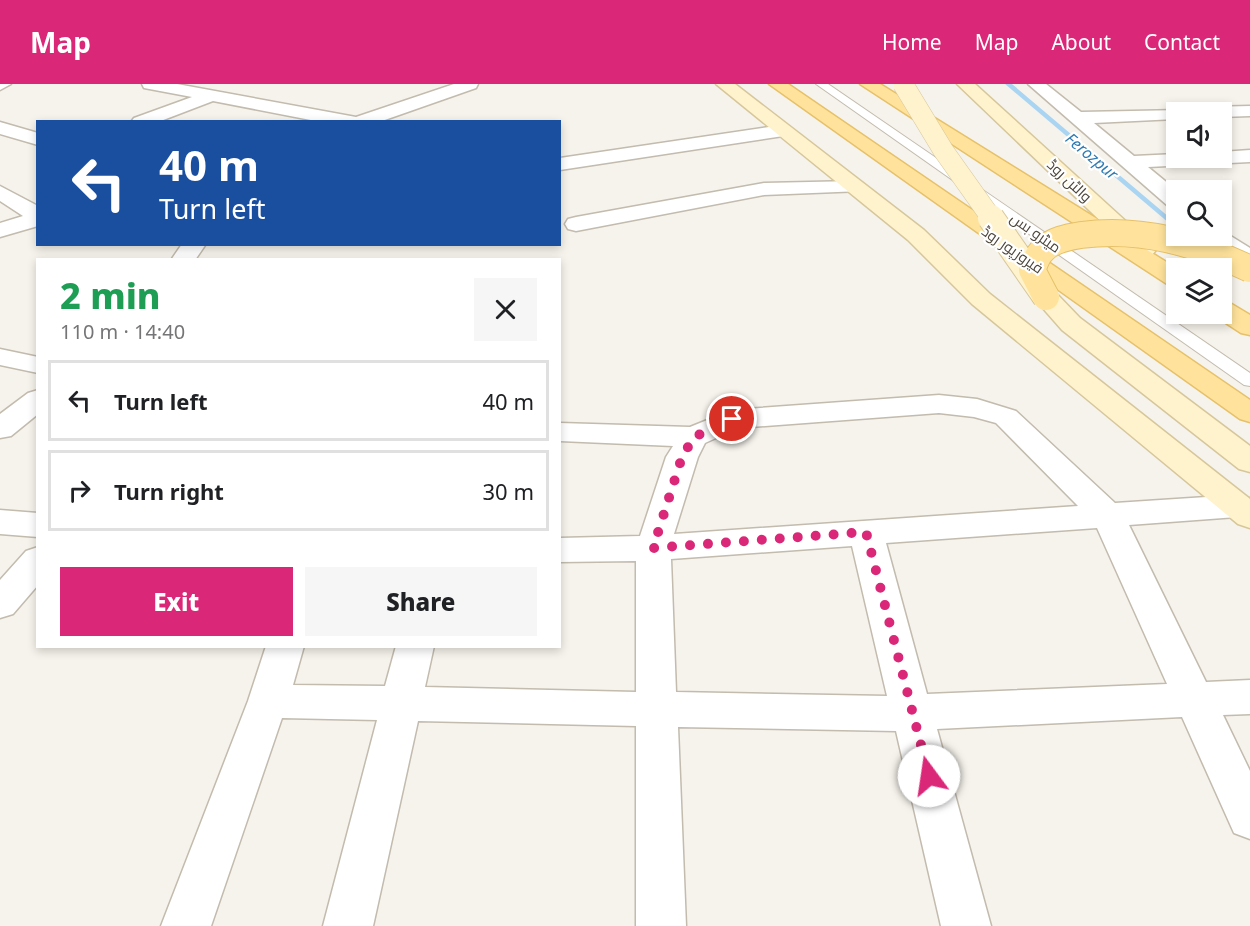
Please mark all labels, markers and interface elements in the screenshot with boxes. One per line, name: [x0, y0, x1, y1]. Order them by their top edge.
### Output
text: Map: [30, 23, 91, 61]
text: Home: [882, 28, 942, 56]
text: Map: [975, 28, 1018, 56]
text: About: [1051, 28, 1111, 56]
text: Contact: [1144, 28, 1220, 56]
map controls: [1166, 102, 1232, 324]
button: sound: [1166, 102, 1232, 168]
water label: Ferozpur: [1061, 127, 1124, 185]
text: 40 m: [159, 136, 259, 193]
icon: left: [60, 144, 138, 222]
street label: والٹن روڈ: [1043, 154, 1097, 207]
button: search: [1166, 180, 1232, 246]
text: Turn left: [159, 190, 265, 227]
street label: میٹرو بس: [1006, 207, 1065, 258]
street label: فیروزپور روڈ: [978, 220, 1048, 278]
button: layers: [1166, 258, 1232, 324]
text: 2 min: [60, 271, 161, 320]
button: close: [474, 278, 537, 341]
text: 110 m · 14:40: [60, 318, 185, 345]
icon: left: [63, 384, 96, 417]
text: Turn left: [114, 386, 208, 416]
text: 40 m: [483, 386, 534, 416]
pin: [706, 393, 757, 444]
icon: arrive: [715, 402, 748, 435]
icon: right: [63, 474, 96, 507]
text: Turn right: [114, 476, 224, 506]
text: 30 m: [483, 476, 534, 506]
button: Exit: [60, 567, 293, 636]
button: Share: [305, 567, 537, 636]
position arrow: [897, 744, 961, 808]

